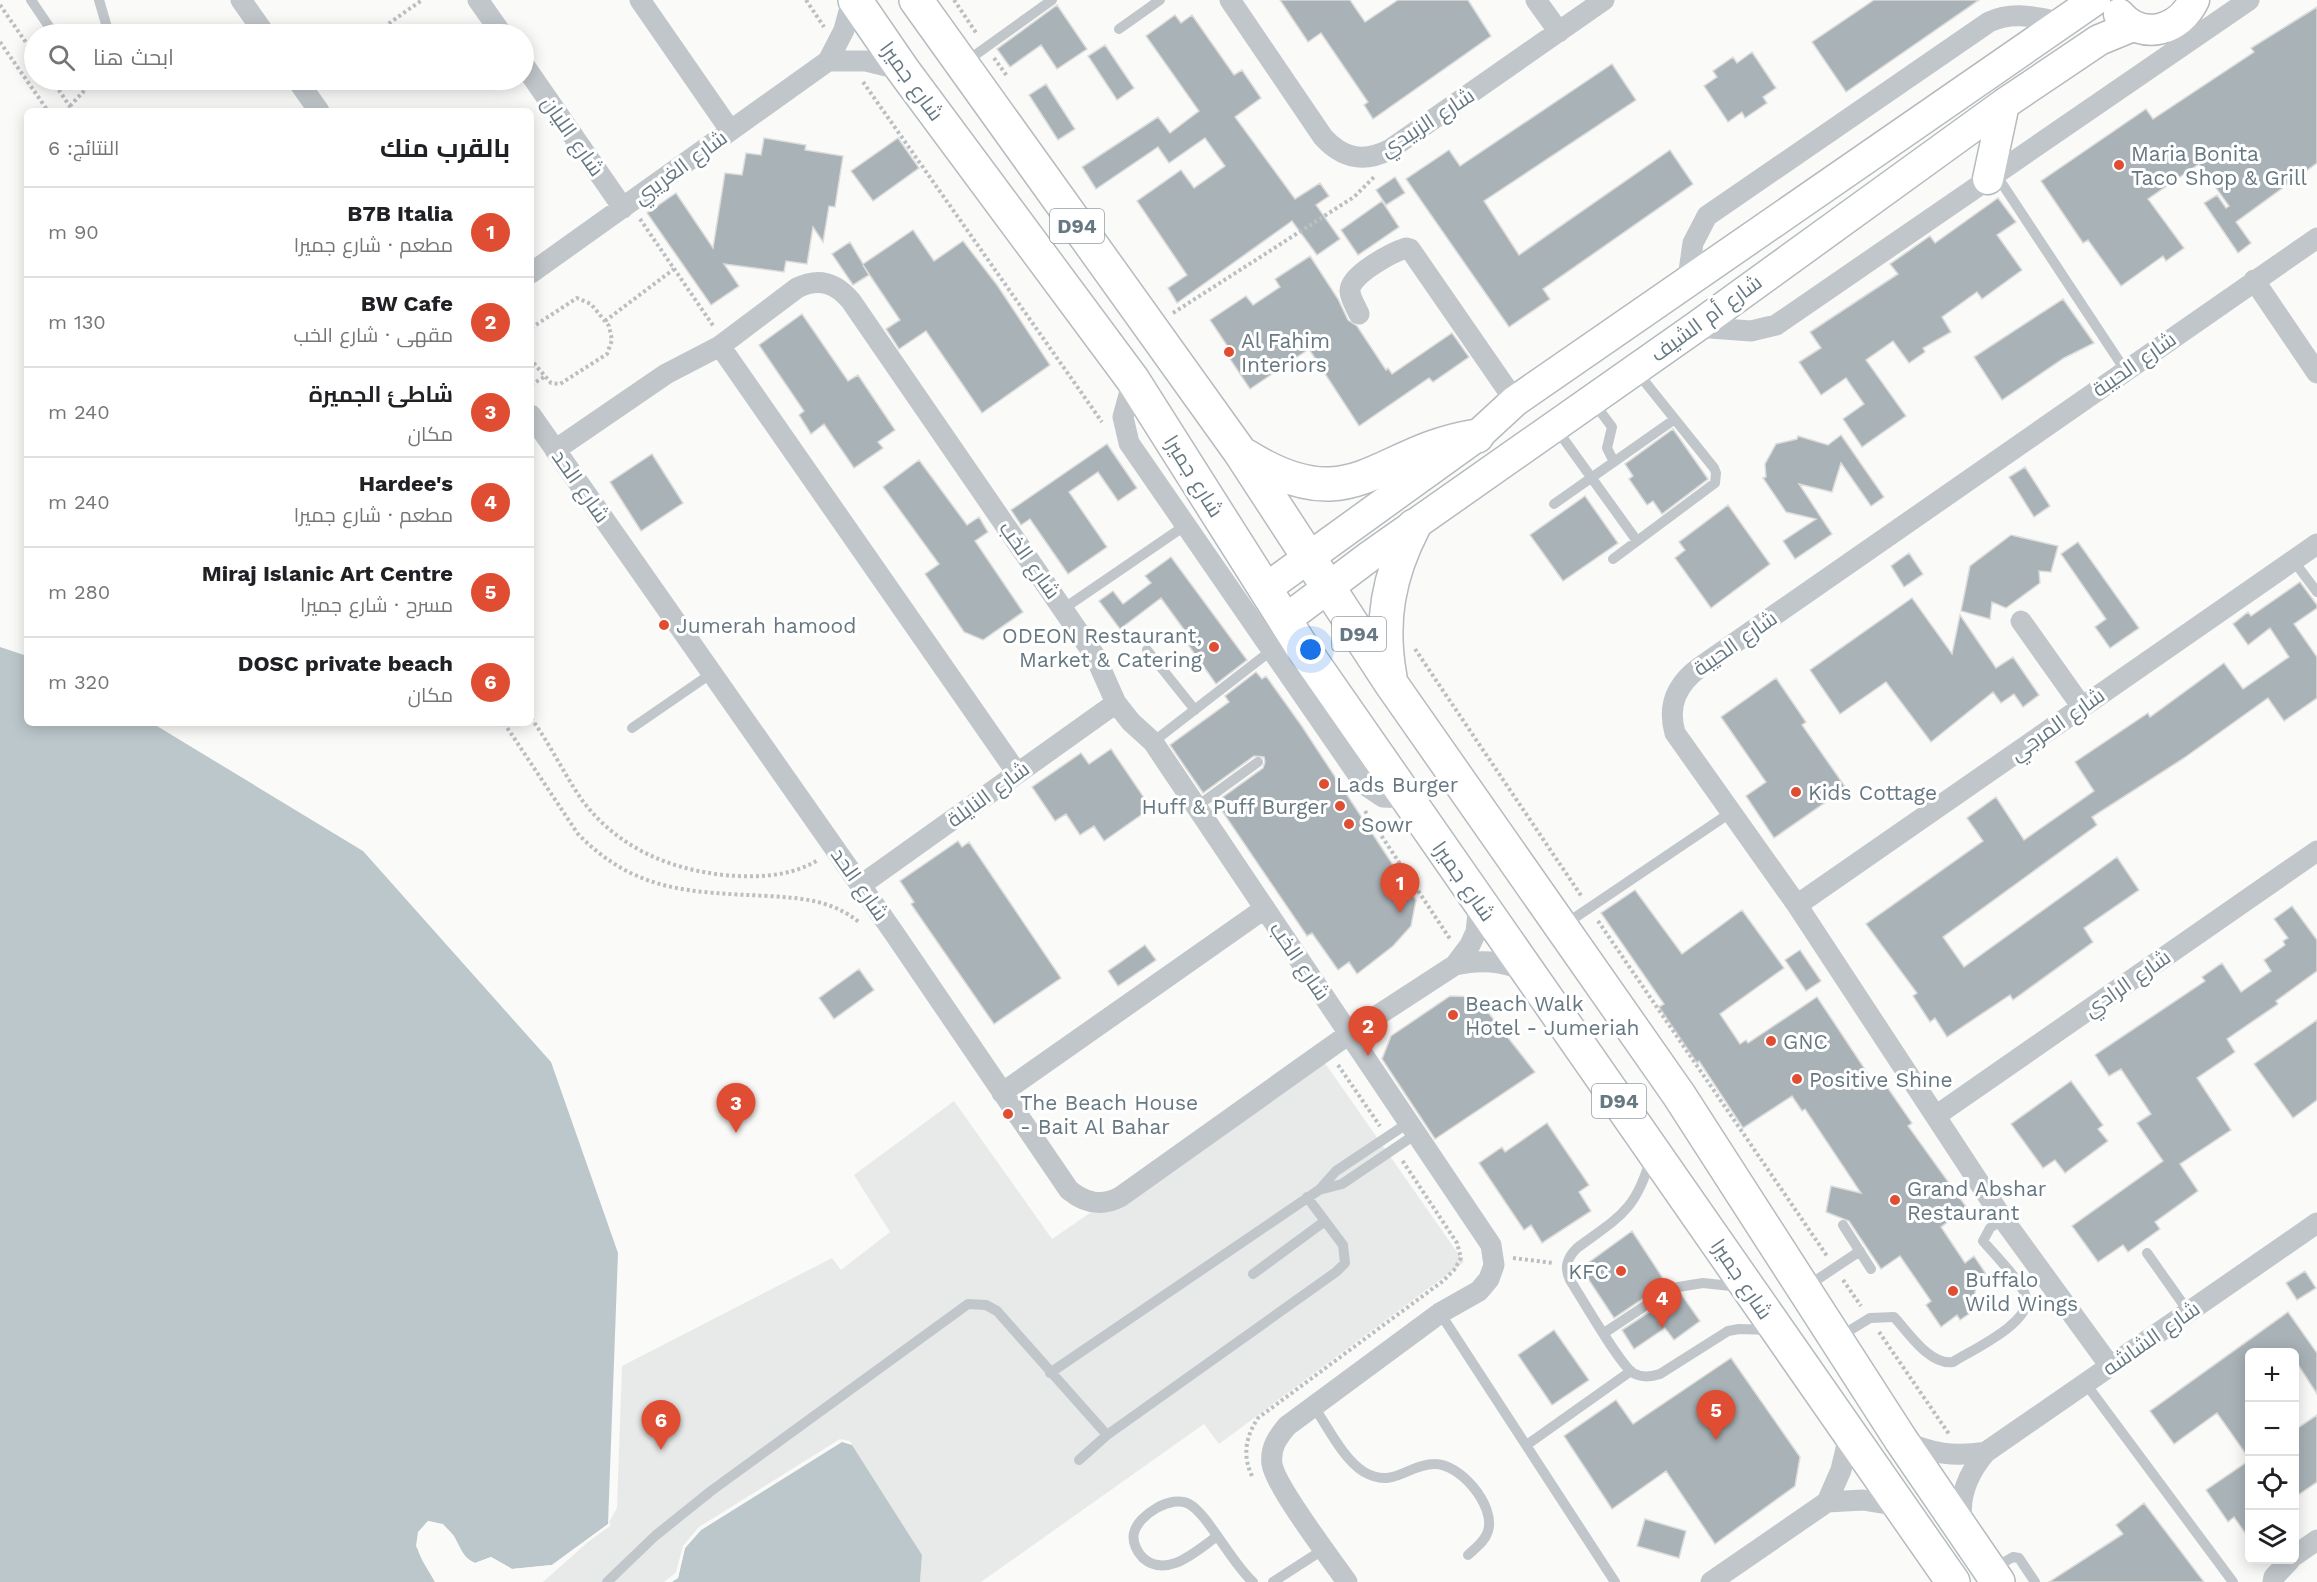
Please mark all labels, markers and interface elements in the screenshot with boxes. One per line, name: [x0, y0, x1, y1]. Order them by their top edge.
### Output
search box: [24, 24, 534, 90]
street label: شارع جميرا: [873, 37, 949, 127]
icon: search: [45, 41, 78, 74]
text: ابحث هنا: [93, 45, 174, 70]
street label: شارع الزبيدي: [1375, 82, 1481, 165]
street label: شارع الليان: [535, 91, 610, 182]
street label: شارع الغريبي: [628, 125, 734, 213]
text: بالقرب منك: [380, 133, 510, 163]
text: النتائج: 6: [48, 136, 119, 160]
place label: Maria Bonita Taco Shop & Grill: [2131, 141, 2307, 190]
marker: Maria Bonita Taco Shop & Grill: [2112, 158, 2126, 172]
text: B7B Italia: [347, 201, 453, 226]
road number: D94: [1050, 209, 1104, 243]
text: 90 m: [48, 220, 99, 244]
text: 1: [486, 220, 495, 244]
text: مطعم · شارع جميرا: [294, 233, 453, 257]
street label: شارع أم الشيف: [1645, 269, 1768, 368]
text: BW Cafe: [361, 291, 453, 316]
text: 130 m: [48, 310, 106, 334]
text: 2: [485, 310, 496, 334]
text: مقهى · شارع الخب: [294, 323, 453, 347]
street label: شارع الحيبة: [2087, 326, 2182, 404]
place label: Al Fahim Interiors: [1241, 328, 1330, 377]
marker: Al Fahim Interiors: [1222, 345, 1236, 359]
text: شاطئ الجميرة: [309, 382, 453, 407]
text: 240 m: [48, 400, 110, 424]
text: 3: [485, 400, 496, 424]
text: مكان: [408, 422, 453, 446]
street label: شارع جميرا: [1157, 430, 1229, 523]
street label: شارع الحد: [545, 445, 615, 528]
text: Hardee's: [359, 471, 453, 496]
text: 240 m: [48, 490, 110, 514]
text: 4: [484, 490, 497, 514]
text: مطعم · شارع جميرا: [294, 503, 453, 527]
street label: شارع الخب: [993, 516, 1066, 605]
text: Miraj Islanic Art Centre: [202, 561, 453, 586]
text: 280 m: [48, 580, 110, 604]
text: 5: [485, 580, 496, 604]
text: مسرح · شارع جميرا: [300, 593, 453, 617]
street label: شارع الحيبة: [1688, 605, 1783, 683]
place label: Jumerah hamood: [676, 613, 856, 638]
road number: D94: [1332, 617, 1386, 651]
marker: Jumerah hamood: [657, 618, 671, 632]
place label: ODEON Restaurant, Market & Catering: [1002, 623, 1203, 672]
your location: [1296, 635, 1325, 664]
marker: ODEON Restaurant, Market & Catering: [1207, 640, 1221, 654]
text: DOSC private beach: [238, 651, 453, 676]
text: 320 m: [48, 670, 110, 694]
text: 6: [484, 670, 497, 694]
street label: شارع المرجي: [2005, 682, 2112, 769]
text: مكان: [408, 683, 453, 707]
street label: شارع النايلة: [942, 756, 1035, 834]
place label: Lads Burger: [1336, 772, 1459, 797]
marker: Lads Burger: [1317, 777, 1331, 791]
place label: Kids Cottage: [1808, 780, 1937, 805]
marker: Kids Cottage: [1789, 785, 1803, 799]
place label: Huff & Puff Burger: [1142, 794, 1328, 819]
marker: Huff & Puff Burger: [1333, 799, 1347, 813]
place label: Sowr: [1361, 812, 1413, 837]
marker: Sowr: [1342, 817, 1356, 831]
street label: شارع جميرا: [1426, 836, 1501, 927]
street label: شارع الحد: [824, 843, 894, 926]
pin: 1: [1380, 864, 1420, 913]
street label: شارع الخب: [1263, 917, 1335, 1006]
street label: شارع الرادي: [2079, 944, 2177, 1025]
place label: Beach Walk Hotel - Jumeriah: [1465, 991, 1640, 1040]
pin: 2: [1348, 1006, 1388, 1056]
marker: Beach Walk Hotel - Jumeriah: [1446, 1008, 1460, 1022]
place label: GNC: [1783, 1029, 1828, 1054]
marker: GNC: [1764, 1034, 1778, 1048]
place label: Positive Shine: [1809, 1067, 1953, 1092]
marker: Positive Shine: [1790, 1072, 1804, 1086]
pin: 3: [716, 1084, 756, 1133]
road number: D94: [1592, 1084, 1646, 1118]
place label: The Beach House - Bait Al Bahar: [1020, 1090, 1198, 1139]
marker: The Beach House - Bait Al Bahar: [1001, 1107, 1015, 1121]
place label: Grand Abshar Restaurant: [1907, 1176, 2047, 1225]
marker: Grand Abshar Restaurant: [1888, 1193, 1902, 1207]
street label: شارع جميرا: [1704, 1234, 1778, 1325]
place label: KFC: [1568, 1259, 1609, 1284]
marker: KFC: [1614, 1264, 1628, 1278]
place label: Buffalo Wild Wings: [1965, 1267, 2078, 1316]
pin: 4: [1642, 1278, 1682, 1328]
marker: Buffalo Wild Wings: [1946, 1284, 1960, 1298]
street label: شارع الشاشه: [2098, 1295, 2206, 1382]
map controls: [2245, 1348, 2299, 1564]
button: +: [2245, 1348, 2299, 1402]
pin: 5: [1696, 1390, 1736, 1440]
pin: 6: [642, 1400, 680, 1450]
button: −: [2245, 1402, 2299, 1456]
button: locate: [2245, 1456, 2299, 1510]
button: layers: [2245, 1510, 2299, 1564]

